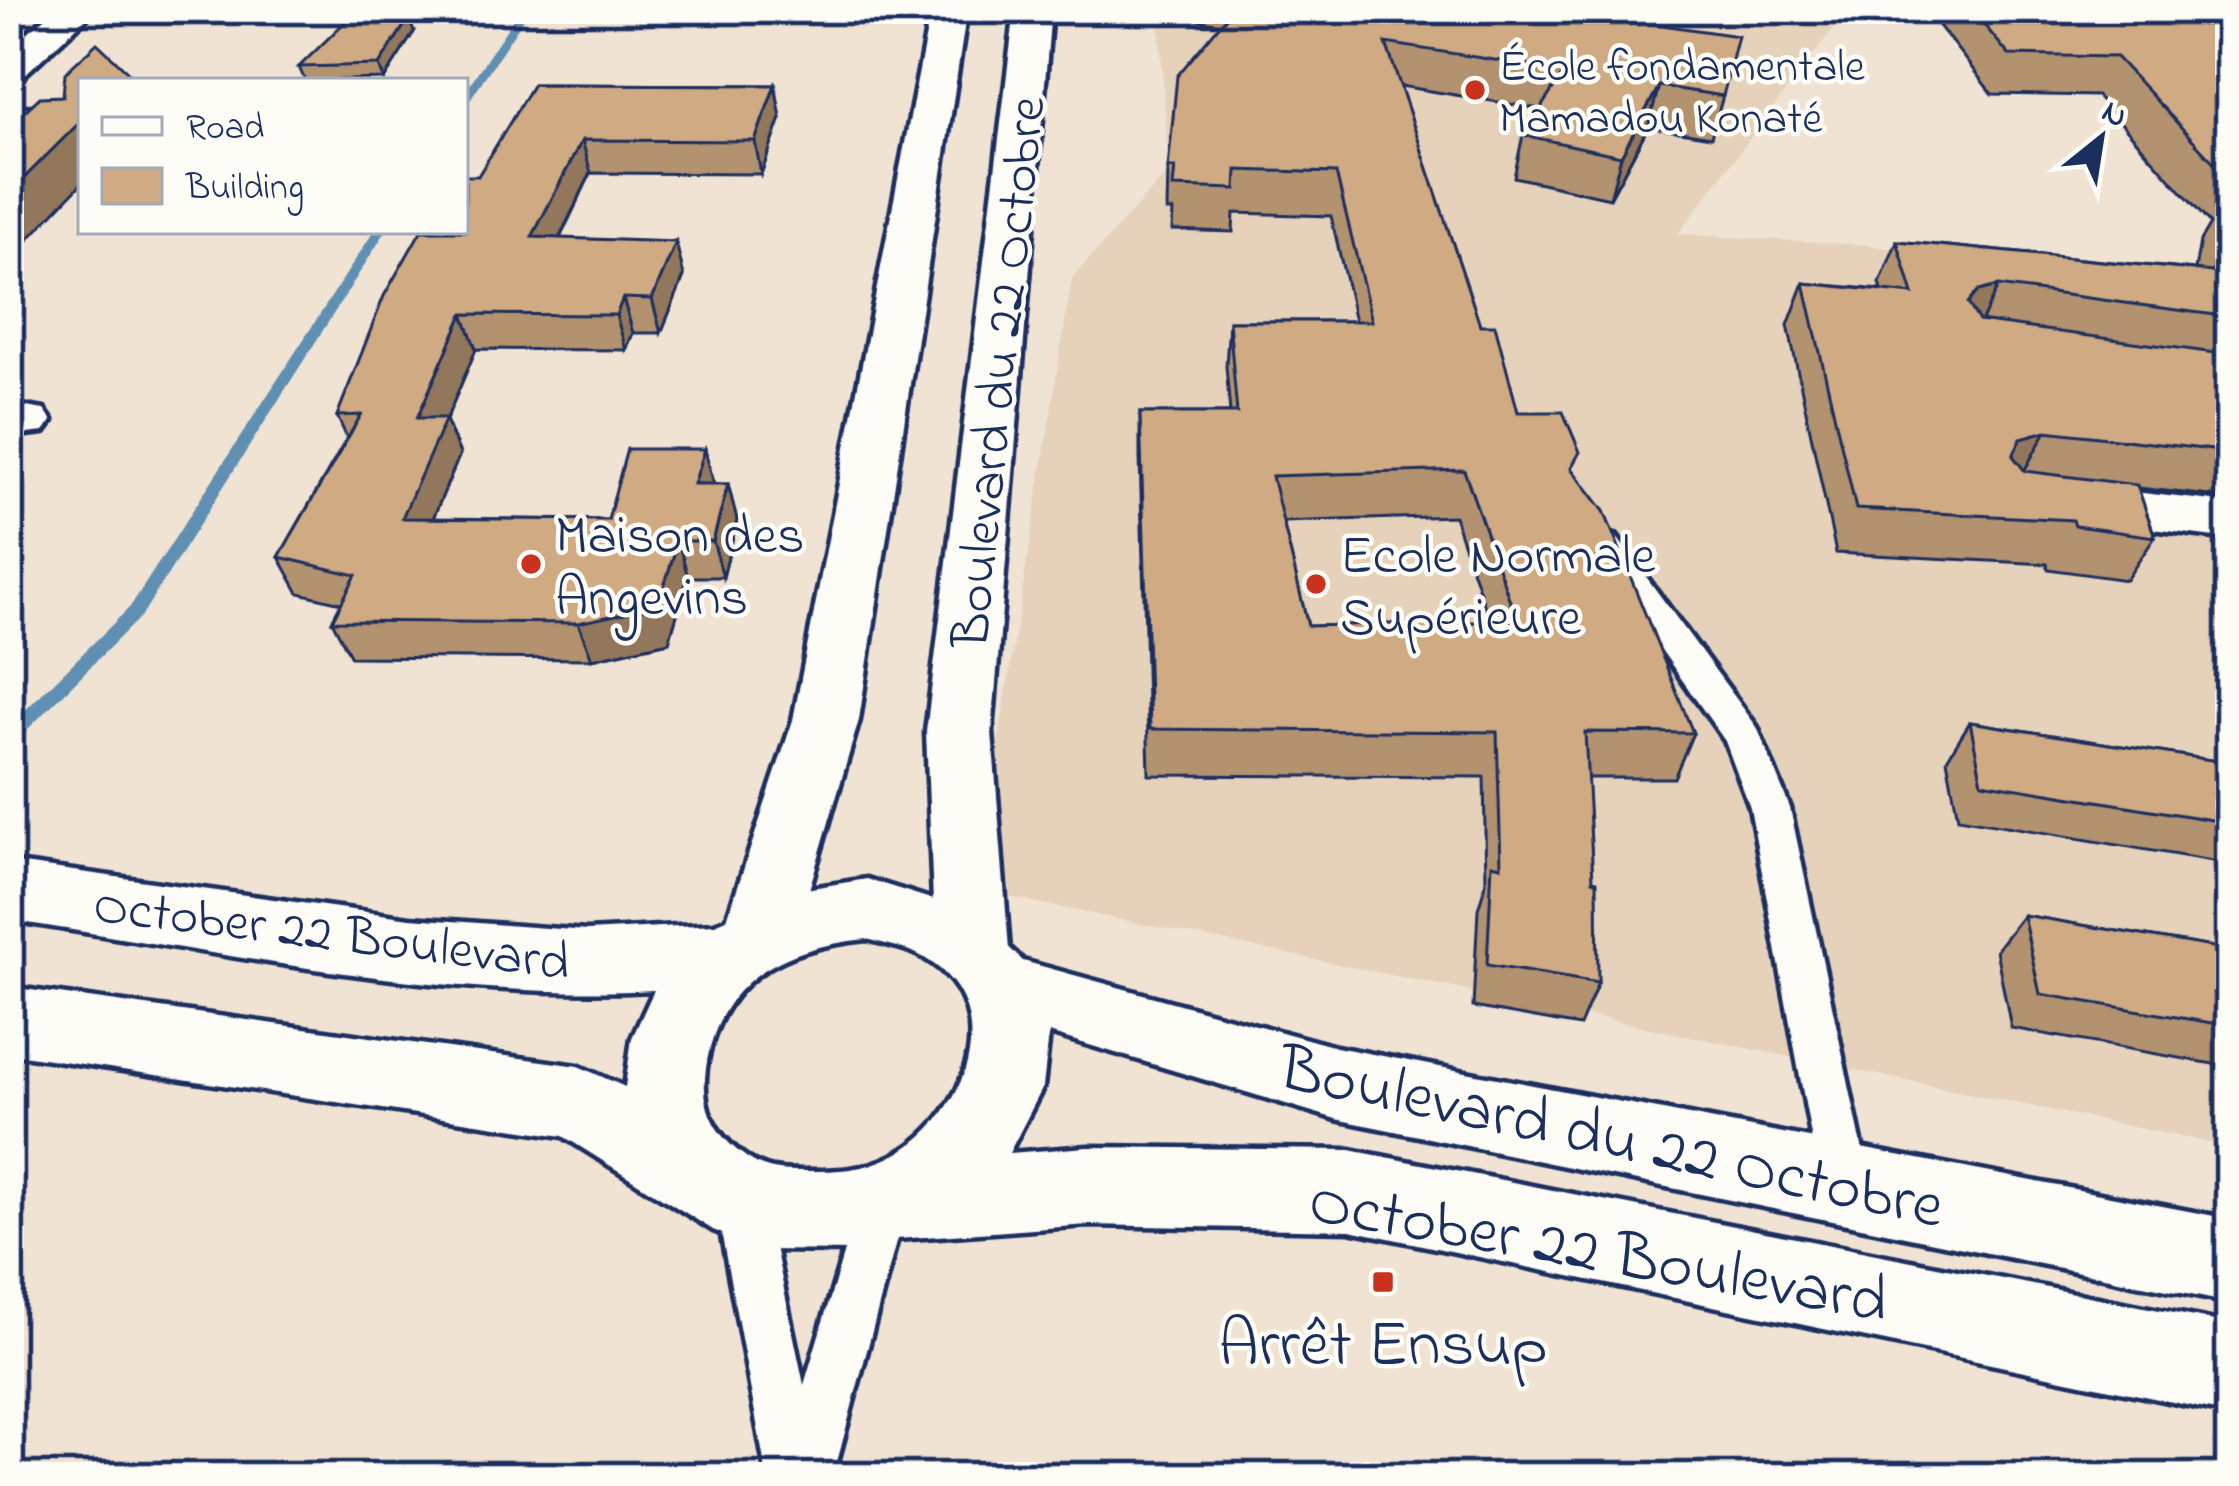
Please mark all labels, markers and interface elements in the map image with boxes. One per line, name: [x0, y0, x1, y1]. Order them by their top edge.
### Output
place label: École fondamentale Mamadou Konaté: [1499, 36, 1866, 154]
marker: École fondamentale Mamadou Konaté: [1462, 77, 1488, 103]
legend: [78, 78, 468, 234]
north arrow: [2041, 78, 2161, 198]
text: N: [2092, 89, 2136, 142]
street label: Boulevard du 22 Octobre: [934, 92, 1070, 654]
text: Road: [186, 103, 264, 156]
text: Building: [185, 163, 304, 216]
place label: Maison des Angevins: [555, 500, 804, 641]
place label: Ecole Normale Supérieure: [1340, 520, 1656, 660]
marker: Maison des Angevins: [518, 551, 544, 577]
marker: Ecole Normale Supérieure: [1303, 571, 1329, 597]
street label: October 22 Boulevard: [88, 869, 574, 1005]
street label: Boulevard du 22 Octobre: [1267, 1023, 1952, 1258]
street label: October 22 Boulevard: [1301, 1157, 1895, 1353]
marker: Arrêt Ensup: [1370, 1269, 1396, 1295]
place label: Arrêt Ensup: [1218, 1300, 1548, 1396]

